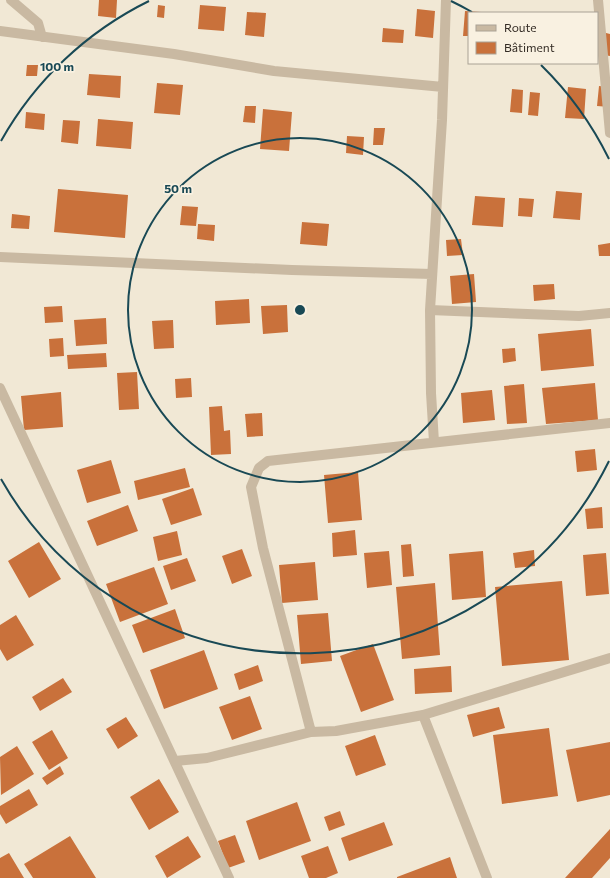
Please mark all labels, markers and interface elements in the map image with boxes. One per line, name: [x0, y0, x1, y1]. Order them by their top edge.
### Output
legend: [468, 12, 598, 64]
text: Route: [504, 20, 537, 34]
text: Bâtiment: [504, 40, 555, 54]
text: 100 m: [40, 59, 74, 73]
text: 50 m: [164, 181, 192, 195]
centre of rings: [293, 303, 307, 317]

